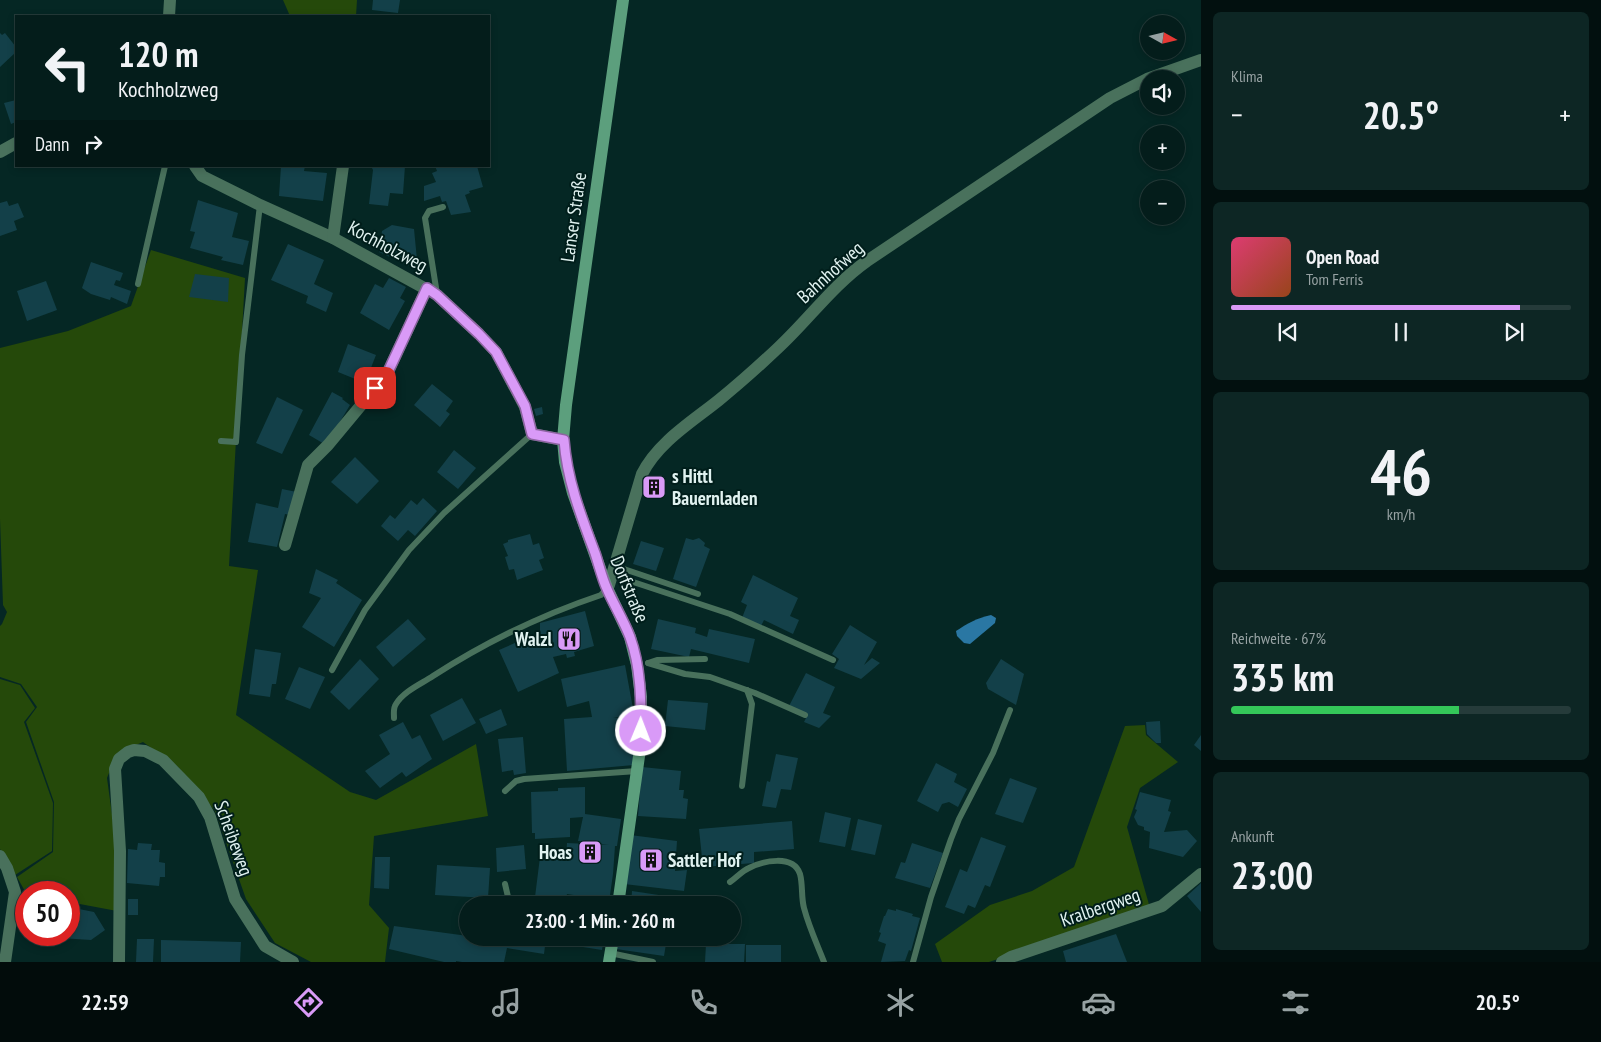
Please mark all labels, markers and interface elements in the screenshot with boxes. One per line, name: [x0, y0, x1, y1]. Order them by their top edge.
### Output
north arrow: [1140, 15, 1185, 60]
map controls: [1140, 15, 1185, 225]
text: 120 m: [118, 31, 199, 77]
icon: left: [35, 35, 100, 100]
text: Klima: [1231, 66, 1263, 86]
button: sound: [1140, 70, 1185, 115]
text: Kochholzweg: [118, 75, 218, 103]
text: 20.5°: [1363, 90, 1439, 139]
text: −: [1231, 96, 1243, 133]
text: +: [1559, 96, 1571, 133]
button: +: [1140, 125, 1185, 170]
icon: right: [79, 130, 107, 158]
text: Dann: [35, 132, 69, 156]
street label: Lanser Straße: [555, 170, 591, 263]
button: −: [1140, 180, 1185, 225]
street label: Kochholzweg: [344, 215, 432, 277]
street label: Bahnhofweg: [792, 236, 868, 308]
text: Open Road: [1306, 245, 1379, 269]
text: Tom Ferris: [1306, 269, 1363, 289]
icon: previous: [1274, 318, 1302, 346]
icon: pause: [1387, 318, 1415, 346]
icon: next: [1500, 318, 1528, 346]
pin: [354, 367, 396, 409]
icon: arrive: [361, 374, 389, 402]
text: 46: [1370, 429, 1432, 513]
place label: s Hittl Bauernladen: [672, 464, 757, 510]
building icon: s Hittl Bauernladen: [641, 474, 667, 500]
text: km/h: [1387, 504, 1415, 524]
street label: Dorfstraße: [605, 552, 655, 626]
restaurant icon: Walzl: [556, 626, 582, 652]
place label: Walzl: [514, 627, 552, 651]
text: Reichweite · 67%: [1231, 628, 1326, 648]
text: 335 km: [1231, 652, 1334, 701]
position arrow: [614, 704, 666, 756]
street label: Scheibeweg: [209, 797, 259, 879]
text: Ankunft: [1231, 826, 1274, 846]
building icon: Hoas: [577, 839, 603, 865]
place label: Hoas: [539, 840, 572, 864]
building icon: Sattler Hof: [638, 847, 664, 873]
place label: Sattler Hof: [668, 848, 742, 872]
text: 23:00: [1231, 850, 1313, 899]
speed limit sign: 50: [15, 881, 80, 946]
street label: Kralbergweg: [1057, 882, 1143, 932]
text: 23:00 · 1 Min. · 260 m: [525, 909, 675, 933]
icon: directions: [291, 985, 326, 1020]
icon: music: [489, 985, 524, 1020]
icon: phone: [686, 985, 721, 1020]
icon: climate: [883, 985, 918, 1020]
icon: car: [1081, 985, 1116, 1020]
icon: filters: [1278, 985, 1313, 1020]
text: 22:59: [81, 988, 129, 1016]
text: 20.5°: [1476, 988, 1520, 1016]

